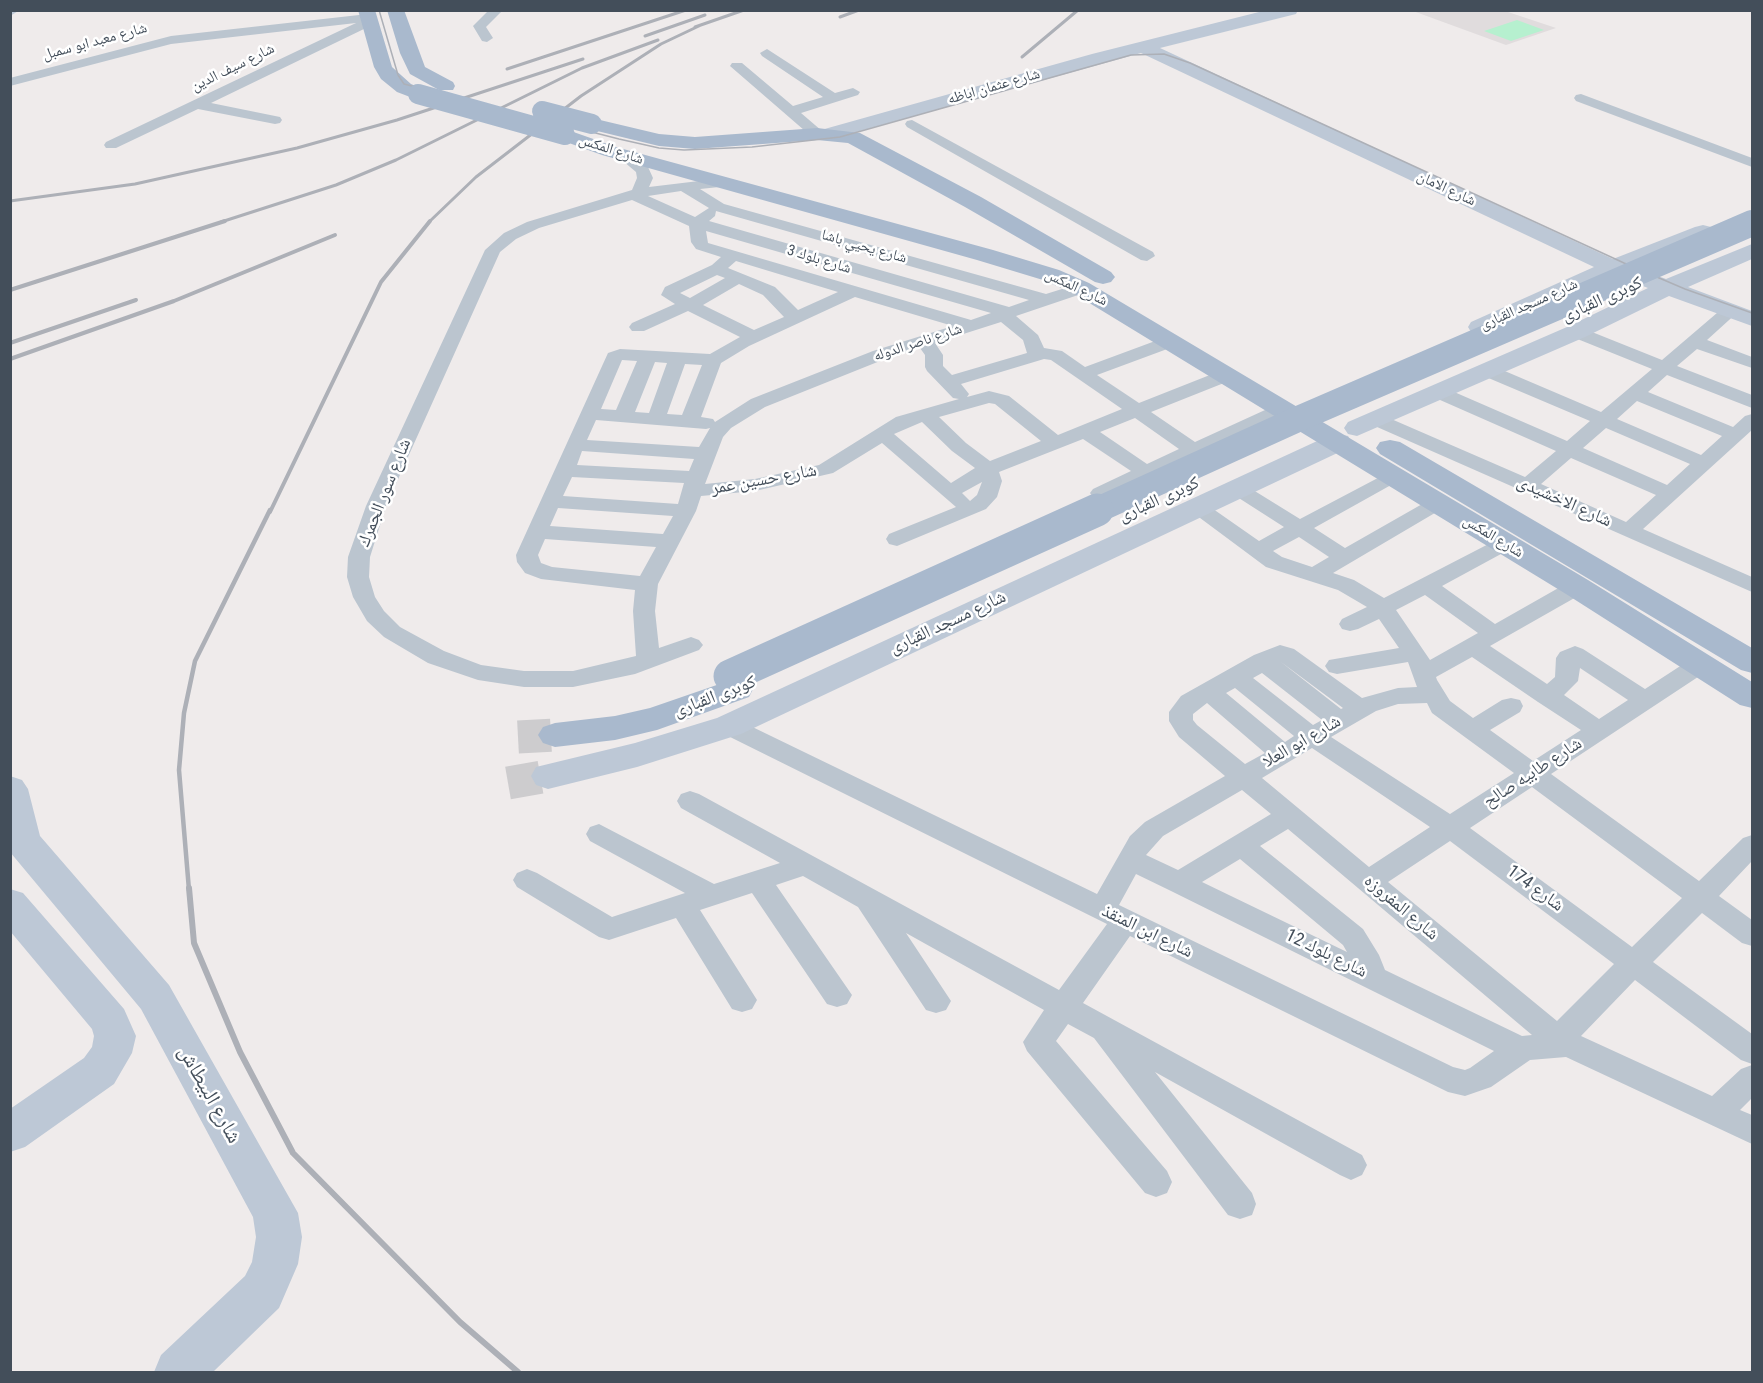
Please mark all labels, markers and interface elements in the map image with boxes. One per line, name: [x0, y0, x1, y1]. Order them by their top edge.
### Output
street label: شارع معبد ابو سمبل: [41, 19, 149, 65]
street label: شارع سيف الدين: [188, 40, 278, 96]
street label: شارع عثمان اباظه: [946, 65, 1042, 109]
street label: شارع المكس: [576, 131, 646, 169]
street label: شارع الامان: [1414, 168, 1478, 210]
street label: شارع يحيي باشا: [819, 226, 909, 268]
street label: شارع بلوك 3: [785, 242, 853, 278]
street label: شارع المكس: [1042, 266, 1110, 310]
street label: كوبرى القبارى: [1558, 273, 1646, 327]
street label: شارع مسجد القبارى: [1477, 275, 1581, 335]
street label: شارع ناصر الدوله: [871, 320, 965, 366]
street label: شارع سور الجمرك: [354, 436, 416, 550]
street label: شارع حسين عمر: [710, 460, 818, 500]
street label: شارع الاخشيدى: [1513, 471, 1615, 533]
street label: كوبرى القبارى: [1115, 473, 1203, 527]
street label: شارع المكس: [1460, 512, 1526, 562]
street label: شارع مسجد القبارى: [886, 587, 1010, 659]
street label: كوبرى القبارى: [671, 671, 759, 723]
street label: شارع ابو العلا: [1259, 711, 1345, 773]
street label: شارع طابيه صالح: [1480, 733, 1586, 813]
street label: شارع 174: [1502, 861, 1568, 917]
street label: شارع المفروزه: [1359, 871, 1443, 945]
street label: شارع ابن المنقذ: [1098, 901, 1196, 963]
street label: شارع بلوك 12: [1282, 925, 1370, 983]
street label: شارع البيطاش: [172, 1042, 246, 1148]

